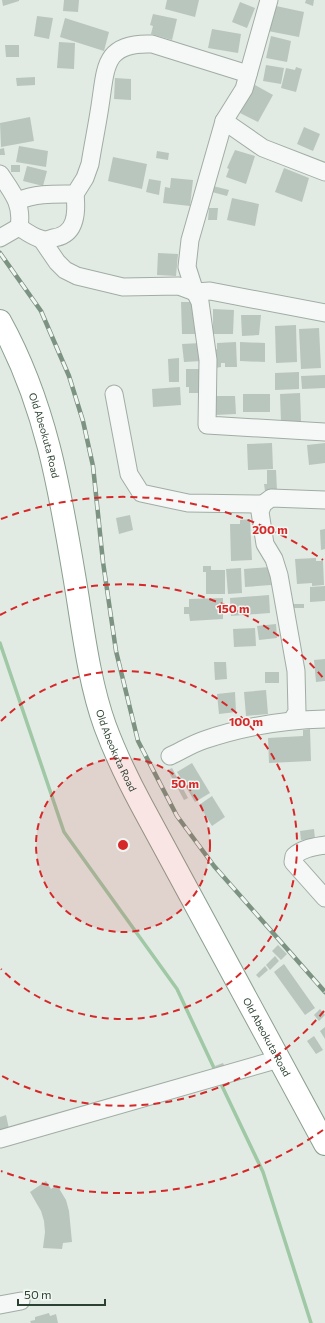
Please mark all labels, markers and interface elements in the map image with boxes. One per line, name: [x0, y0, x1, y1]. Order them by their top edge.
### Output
street label: Old Abeokuta Road: [27, 391, 62, 479]
text: 200 m: [252, 522, 288, 536]
text: 150 m: [216, 601, 250, 615]
street label: Old Abeokuta Road: [94, 708, 139, 793]
text: 100 m: [229, 714, 263, 728]
text: 50 m: [171, 776, 199, 790]
centre of rings: [116, 838, 130, 852]
street label: Old Abeokuta Road: [241, 995, 293, 1079]
scale bar: [18, 1281, 105, 1307]
text: 50 m: [24, 1287, 52, 1301]

